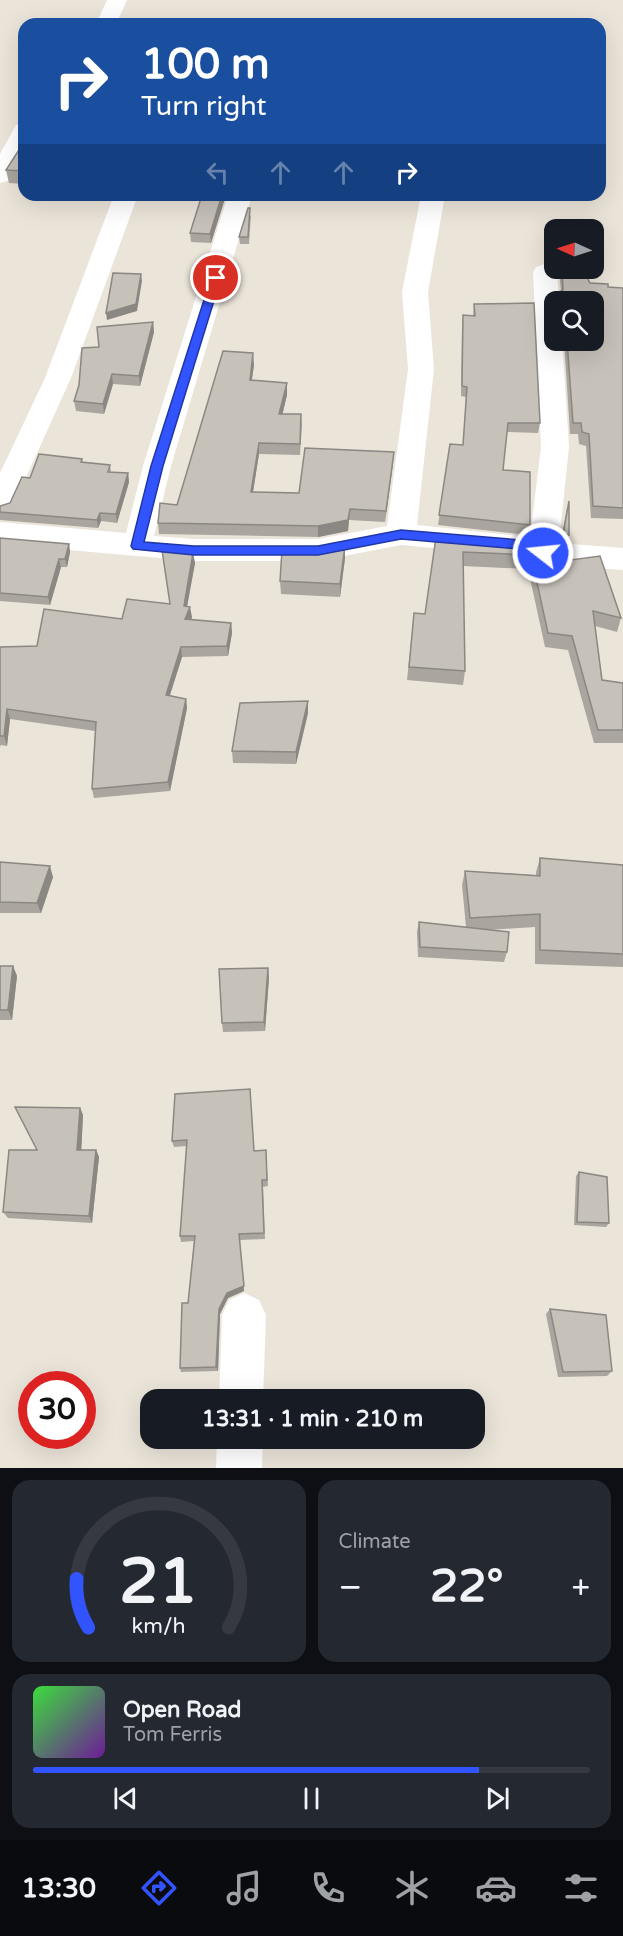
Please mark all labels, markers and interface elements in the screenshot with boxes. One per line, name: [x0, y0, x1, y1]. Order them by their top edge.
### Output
text: 100 m: [141, 39, 270, 90]
icon: right: [42, 42, 120, 120]
text: Turn right: [141, 90, 267, 123]
icon: left: [201, 156, 234, 189]
icon: ahead: [264, 156, 297, 189]
icon: ahead: [327, 156, 360, 189]
icon: right: [390, 156, 423, 189]
north arrow: [544, 219, 604, 279]
map controls: [544, 219, 604, 351]
pin: [190, 252, 241, 303]
icon: arrive: [199, 261, 232, 294]
button: search: [544, 291, 604, 351]
position arrow: [511, 521, 575, 585]
speed limit sign: 30: [18, 1371, 96, 1449]
text: 13:31 · 1 min · 210 m: [202, 1406, 423, 1432]
text: Climate: [339, 1530, 411, 1554]
text: 21: [120, 1545, 198, 1620]
text: 22°: [430, 1560, 503, 1614]
text: −: [339, 1568, 362, 1607]
text: +: [571, 1568, 590, 1607]
text: km/h: [132, 1613, 186, 1639]
text: Open Road: [123, 1697, 241, 1723]
text: Tom Ferris: [123, 1723, 222, 1747]
icon: previous: [109, 1782, 142, 1815]
icon: pause: [295, 1782, 328, 1815]
icon: next: [481, 1782, 514, 1815]
icon: directions: [138, 1867, 180, 1909]
icon: music: [223, 1867, 265, 1909]
icon: phone: [307, 1867, 349, 1909]
icon: climate: [391, 1867, 433, 1909]
icon: car: [475, 1867, 517, 1909]
icon: filters: [560, 1867, 602, 1909]
text: 13:30: [21, 1872, 96, 1905]

